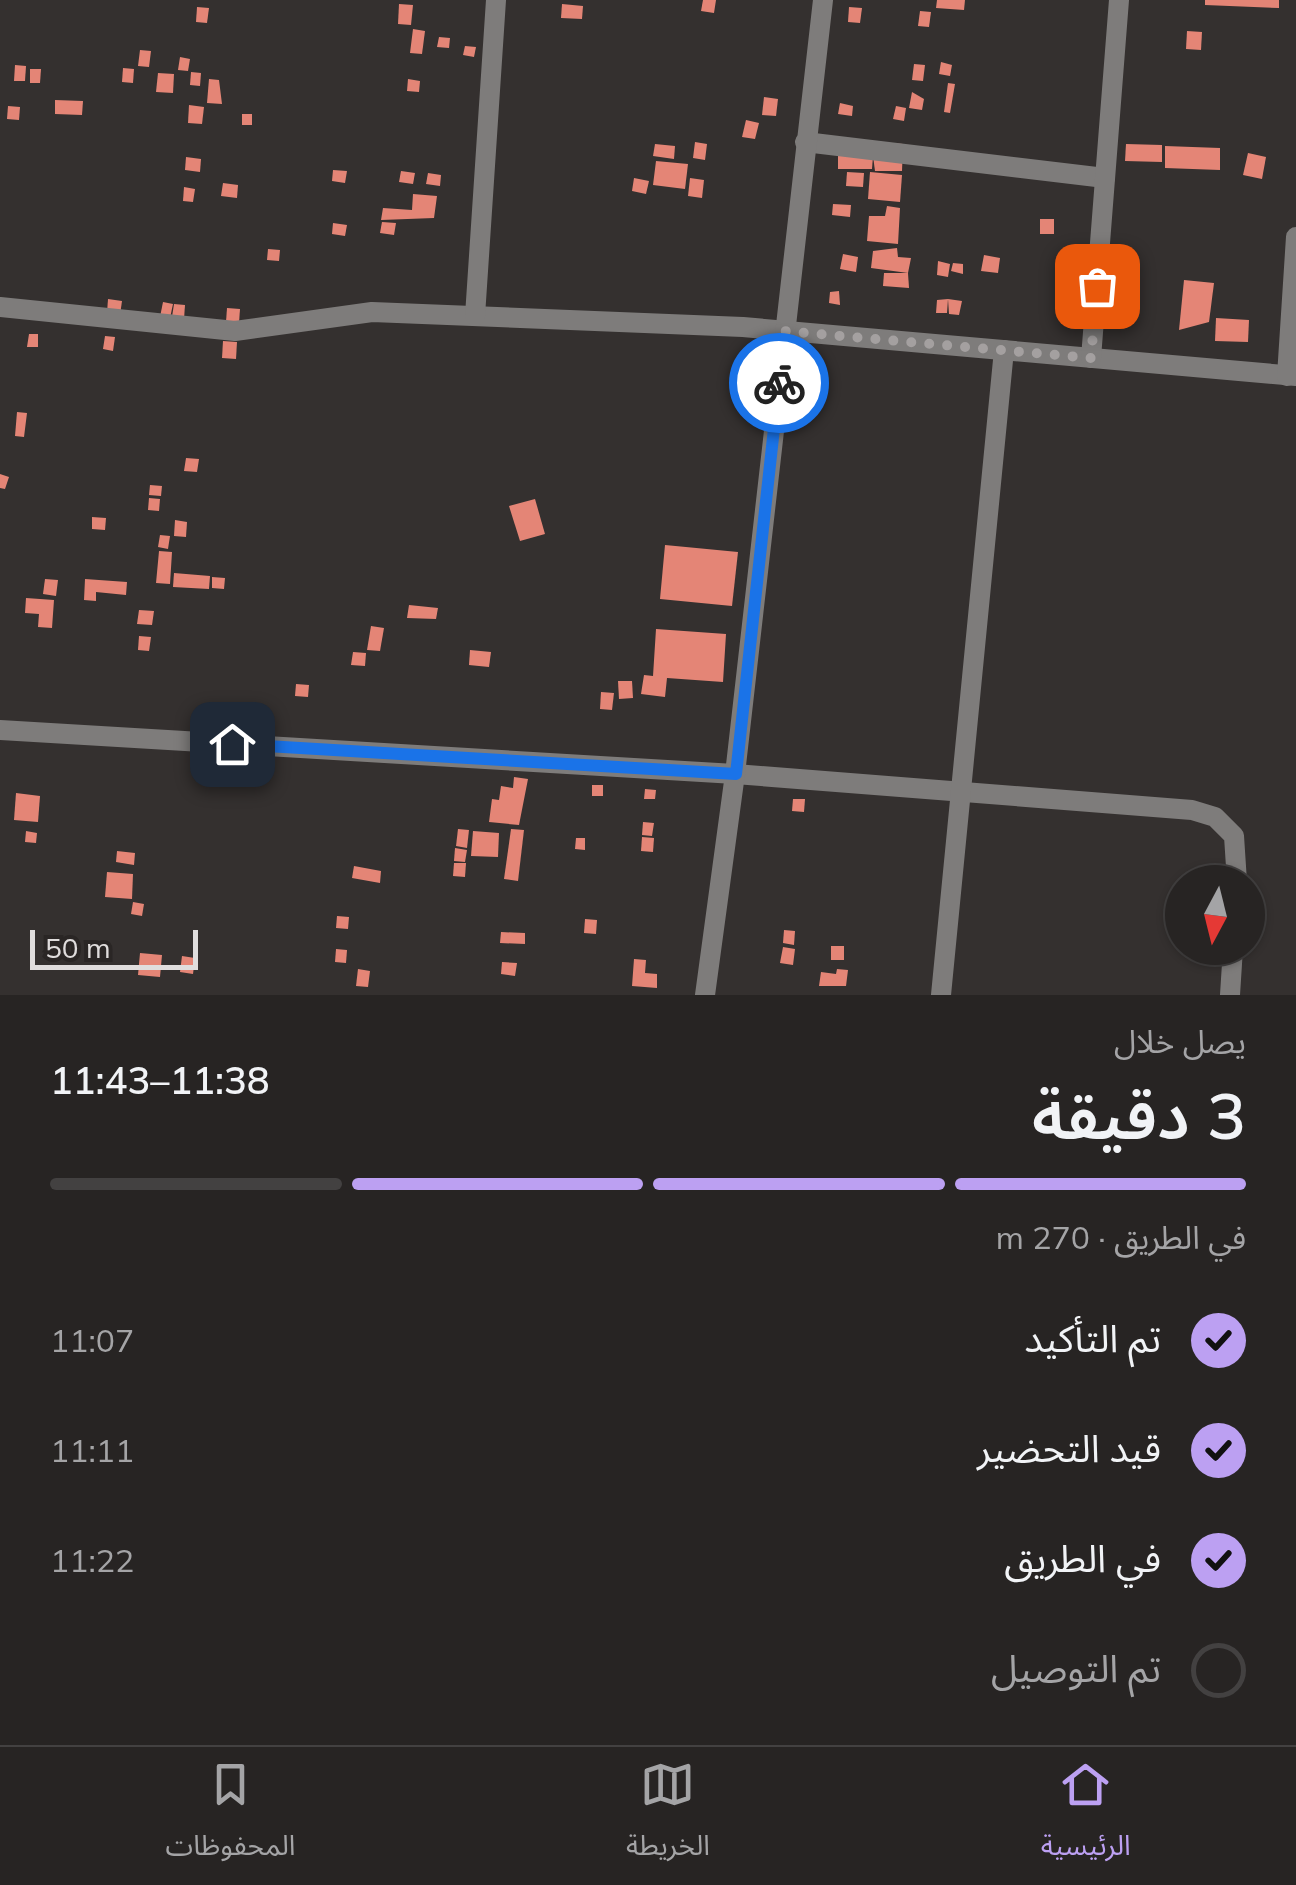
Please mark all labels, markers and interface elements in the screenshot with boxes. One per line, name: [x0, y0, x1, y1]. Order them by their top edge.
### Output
pin: [1055, 244, 1140, 329]
icon: bag: [1070, 259, 1125, 314]
courier: [729, 333, 829, 433]
icon: bike: [752, 356, 807, 411]
pin: [190, 702, 275, 787]
icon: home: [205, 717, 260, 772]
north arrow: [1165, 865, 1265, 965]
map controls: [1165, 865, 1265, 965]
scale bar: [30, 925, 198, 970]
text: 50 m: [45, 930, 111, 965]
text: يصل خلال: [1114, 1021, 1246, 1061]
text: 11:38–11:43: [50, 1056, 270, 1104]
text: 3 دقيقة: [1032, 1074, 1246, 1155]
text: في الطريق · 270 m: [996, 1217, 1246, 1257]
icon: check: [1191, 1313, 1246, 1368]
text: تم التأكيد: [1024, 1314, 1161, 1362]
text: 11:07: [50, 1320, 134, 1360]
icon: check: [1191, 1423, 1246, 1478]
text: قيد التحضير: [977, 1424, 1161, 1472]
text: 11:11: [50, 1430, 134, 1470]
icon: check: [1191, 1533, 1246, 1588]
text: في الطريق: [1004, 1534, 1161, 1582]
text: 11:22: [50, 1540, 134, 1580]
text: تم التوصيل: [991, 1644, 1161, 1692]
tab: المحفوظات: [165, 1757, 295, 1876]
tab: الخريطة: [626, 1757, 710, 1876]
tab: الرئيسية: [1041, 1757, 1131, 1876]

